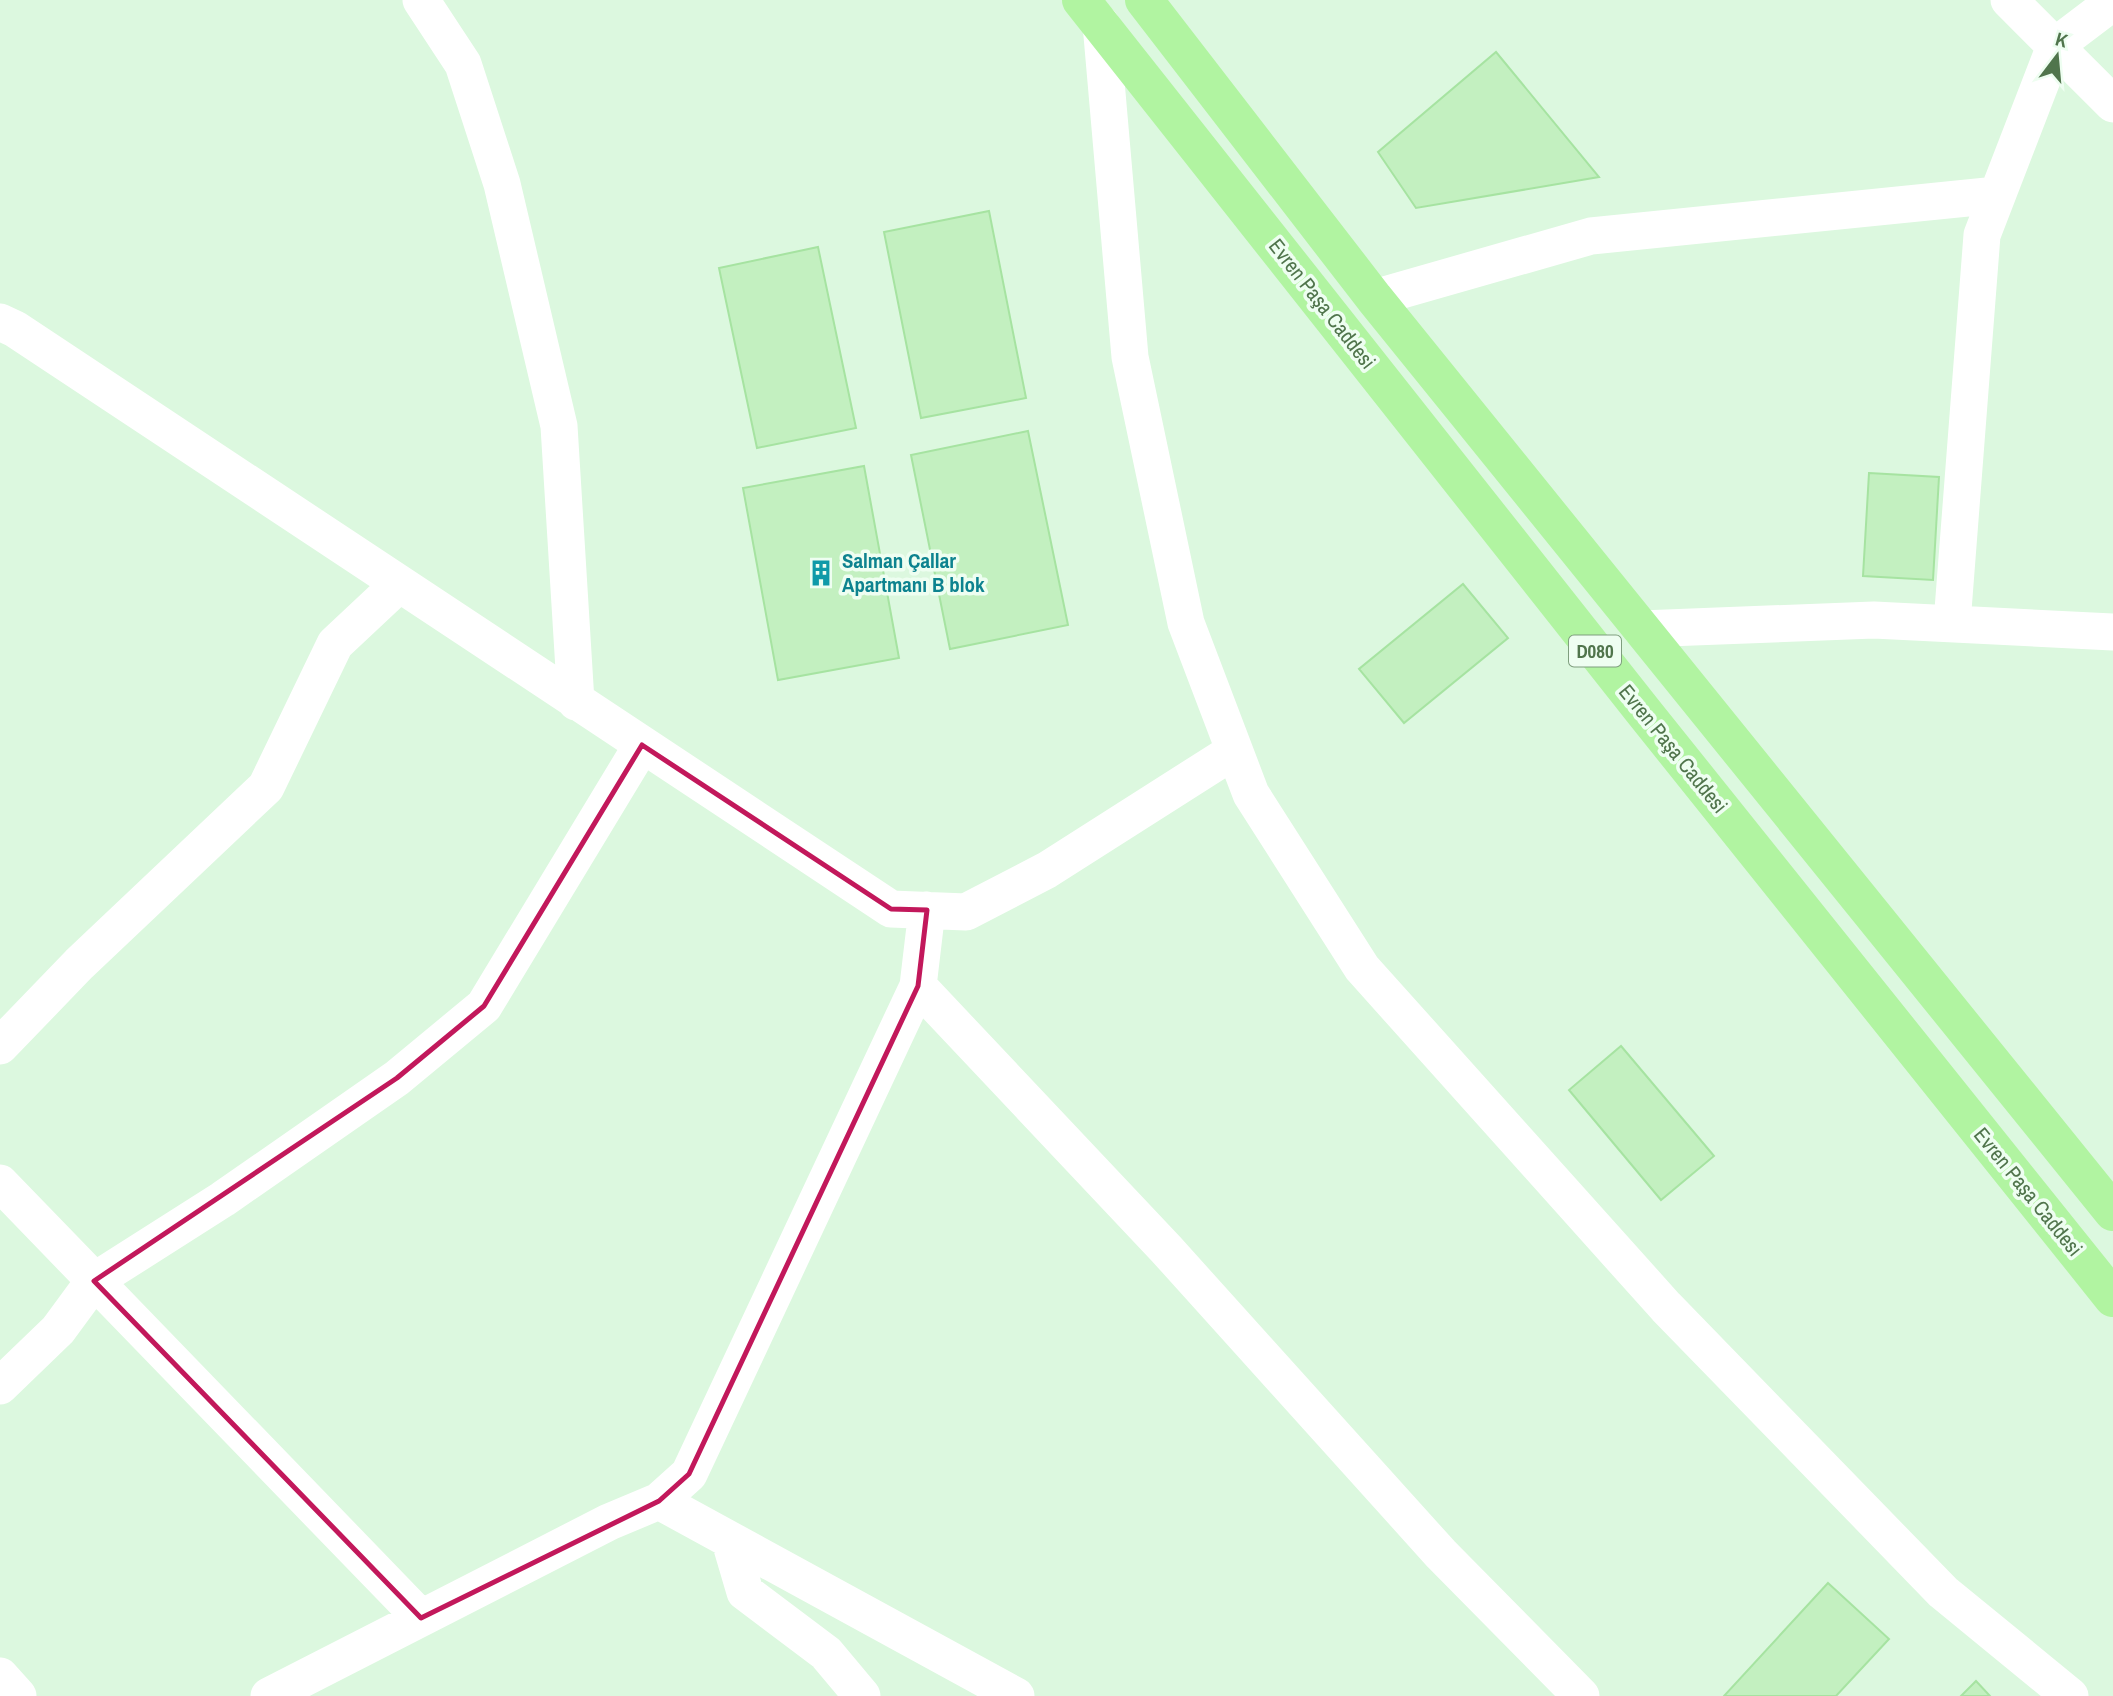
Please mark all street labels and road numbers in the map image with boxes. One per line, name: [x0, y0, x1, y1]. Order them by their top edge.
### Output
street label: Evren Paşa Caddesi: [1262, 233, 1382, 375]
road number: D080: [1569, 636, 1621, 666]
street label: Evren Paşa Caddesi: [1612, 678, 1734, 819]
street label: Evren Paşa Caddesi: [1967, 1121, 2089, 1262]

